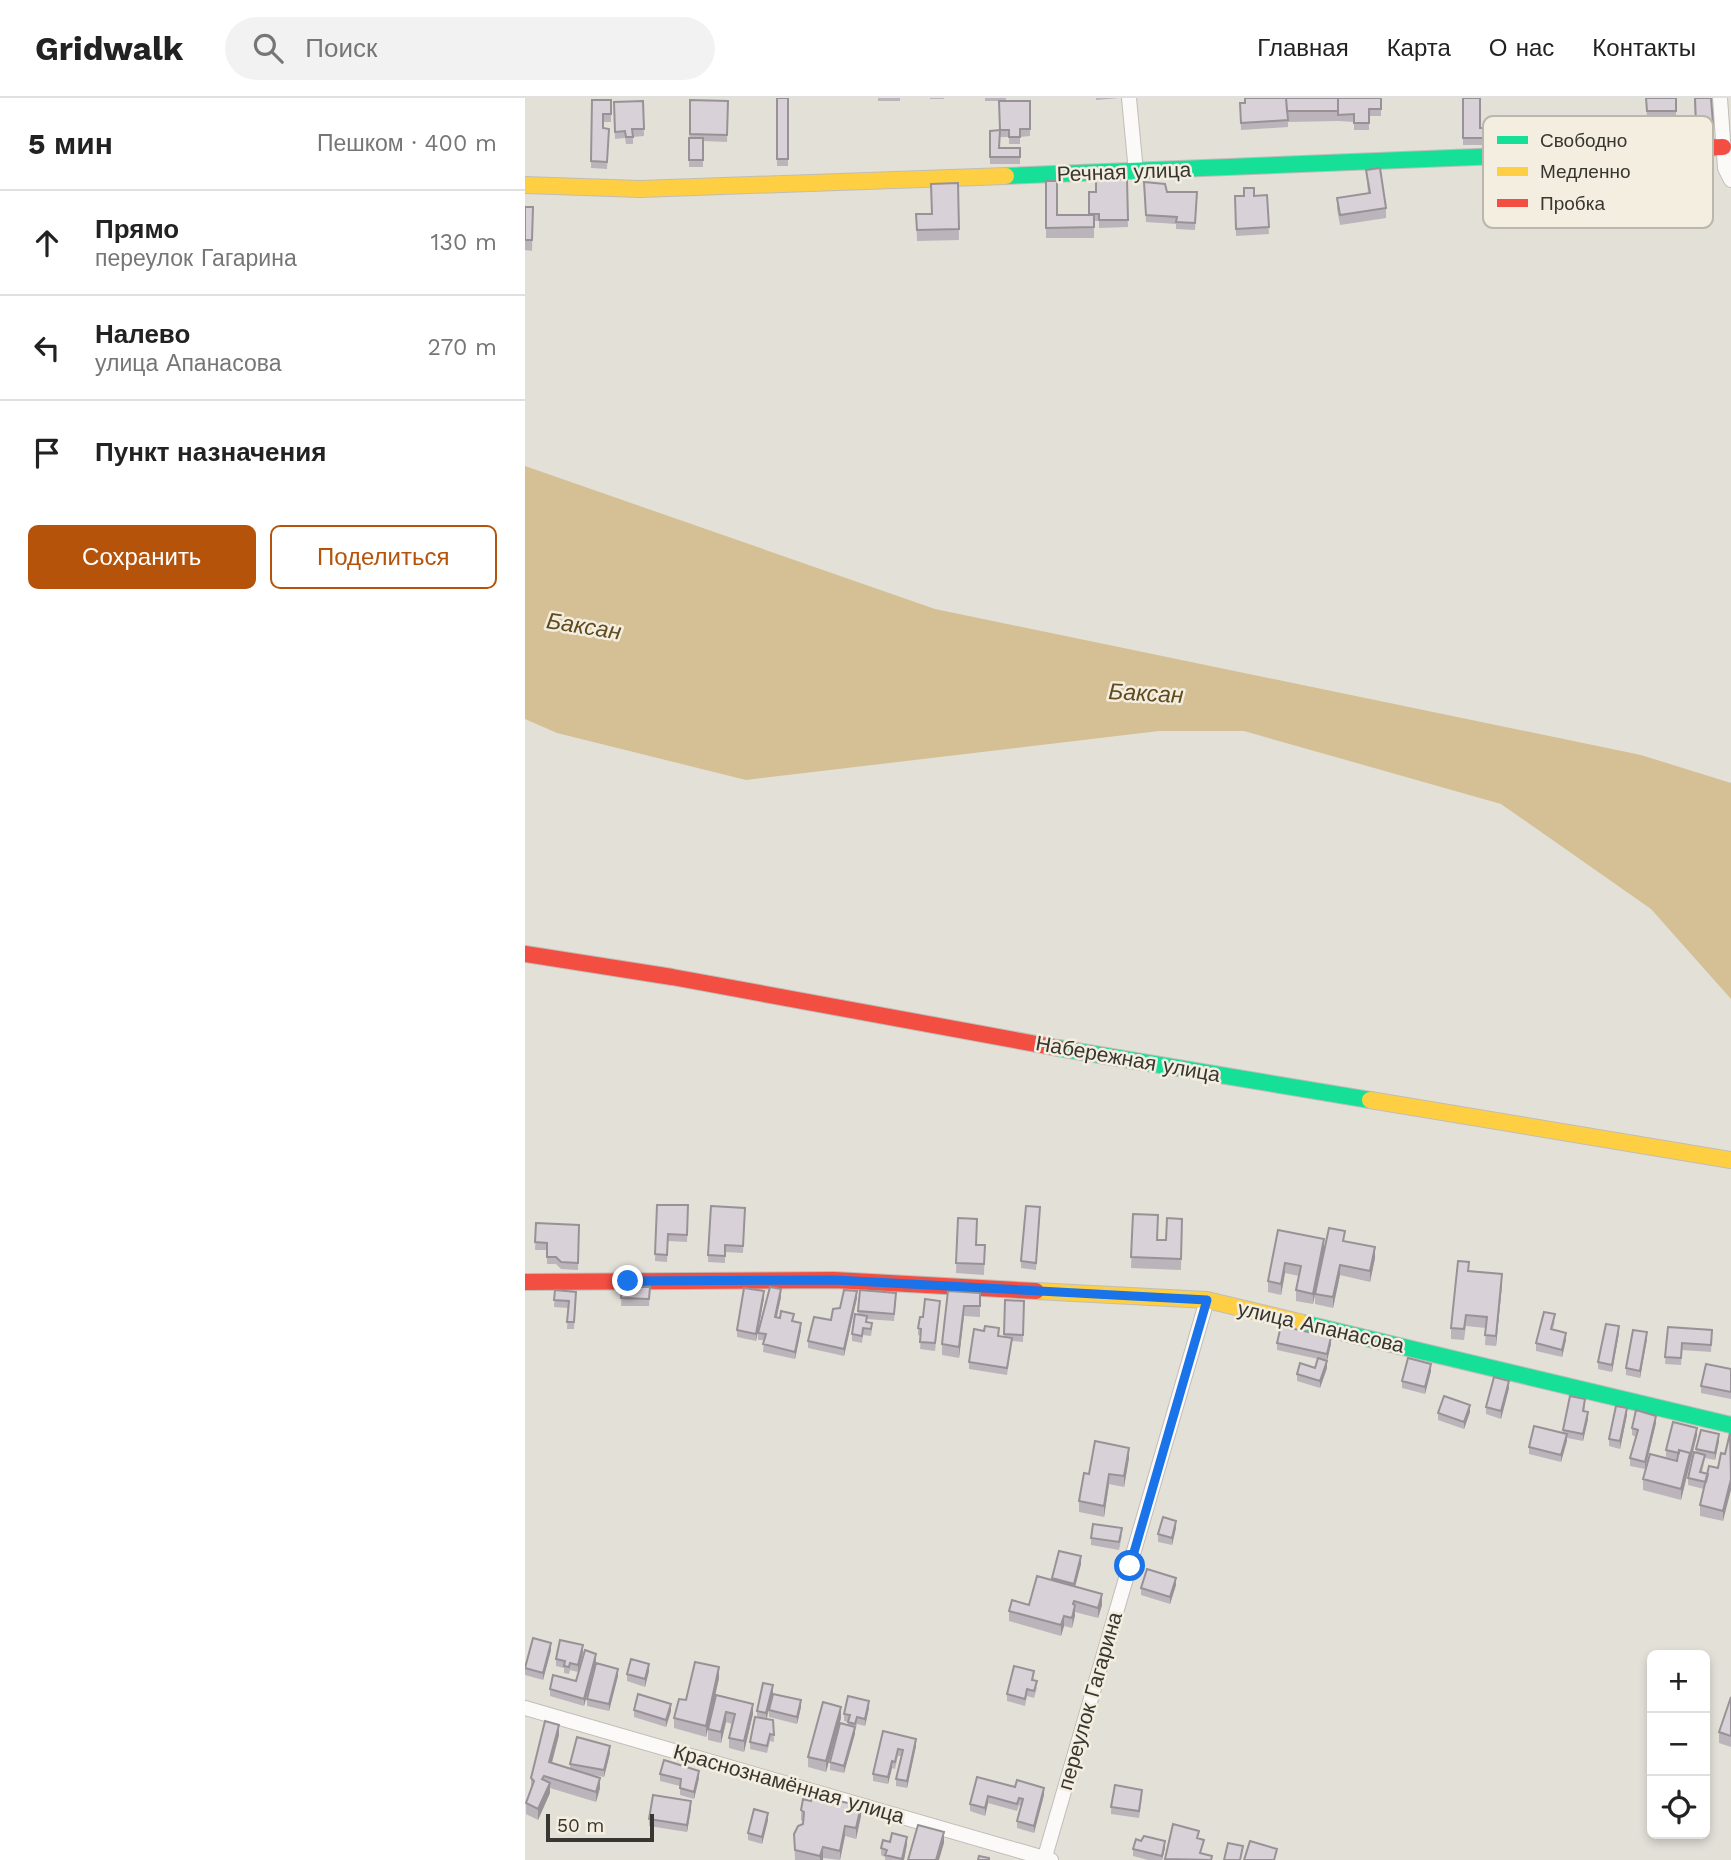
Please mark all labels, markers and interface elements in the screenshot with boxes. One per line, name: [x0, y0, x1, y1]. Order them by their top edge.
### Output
search box: [225, 17, 715, 80]
text: Gridwalk: [35, 29, 183, 68]
icon: search: [249, 29, 287, 67]
text: Поиск: [305, 33, 377, 63]
text: Главная: [1257, 34, 1349, 62]
text: Карта: [1387, 34, 1451, 62]
text: О нас: [1489, 34, 1554, 62]
text: Контакты: [1592, 34, 1696, 62]
legend: [1483, 116, 1713, 228]
text: 5 мин: [28, 126, 113, 161]
text: Свободно: [1540, 129, 1627, 152]
text: Пешком · 400 m: [317, 130, 497, 157]
street label: Речная улица: [1056, 157, 1192, 186]
text: Медленно: [1540, 160, 1630, 183]
text: Пробка: [1540, 192, 1605, 215]
text: Прямо: [95, 214, 179, 244]
icon: ahead: [28, 224, 66, 262]
text: 130 m: [431, 229, 497, 256]
text: переулок Гагарина: [95, 245, 297, 272]
text: Налево: [95, 319, 190, 349]
icon: left: [28, 329, 66, 367]
text: 270 m: [428, 334, 497, 361]
text: улица Апанасова: [95, 350, 281, 377]
icon: arrive: [28, 434, 66, 472]
text: Пункт назначения: [95, 437, 326, 467]
button: Сохранить: [28, 525, 256, 589]
button: Поделиться: [270, 525, 497, 589]
water label: Баксан: [545, 607, 624, 646]
water label: Баксан: [1108, 678, 1185, 709]
street label: Набережная улица: [1034, 1030, 1223, 1087]
route end: [612, 1265, 643, 1296]
street label: улица Апанасова: [1235, 1295, 1407, 1358]
route start: [1114, 1550, 1145, 1581]
street label: переулок Гагарина: [1052, 1609, 1127, 1793]
map controls: [1647, 1650, 1710, 1839]
button: +: [1647, 1650, 1710, 1713]
button: −: [1647, 1713, 1710, 1776]
street label: Краснознамённая улица: [671, 1739, 908, 1829]
button: locate: [1647, 1776, 1710, 1839]
scale bar: [546, 1811, 655, 1843]
text: 50 m: [557, 1814, 604, 1837]

